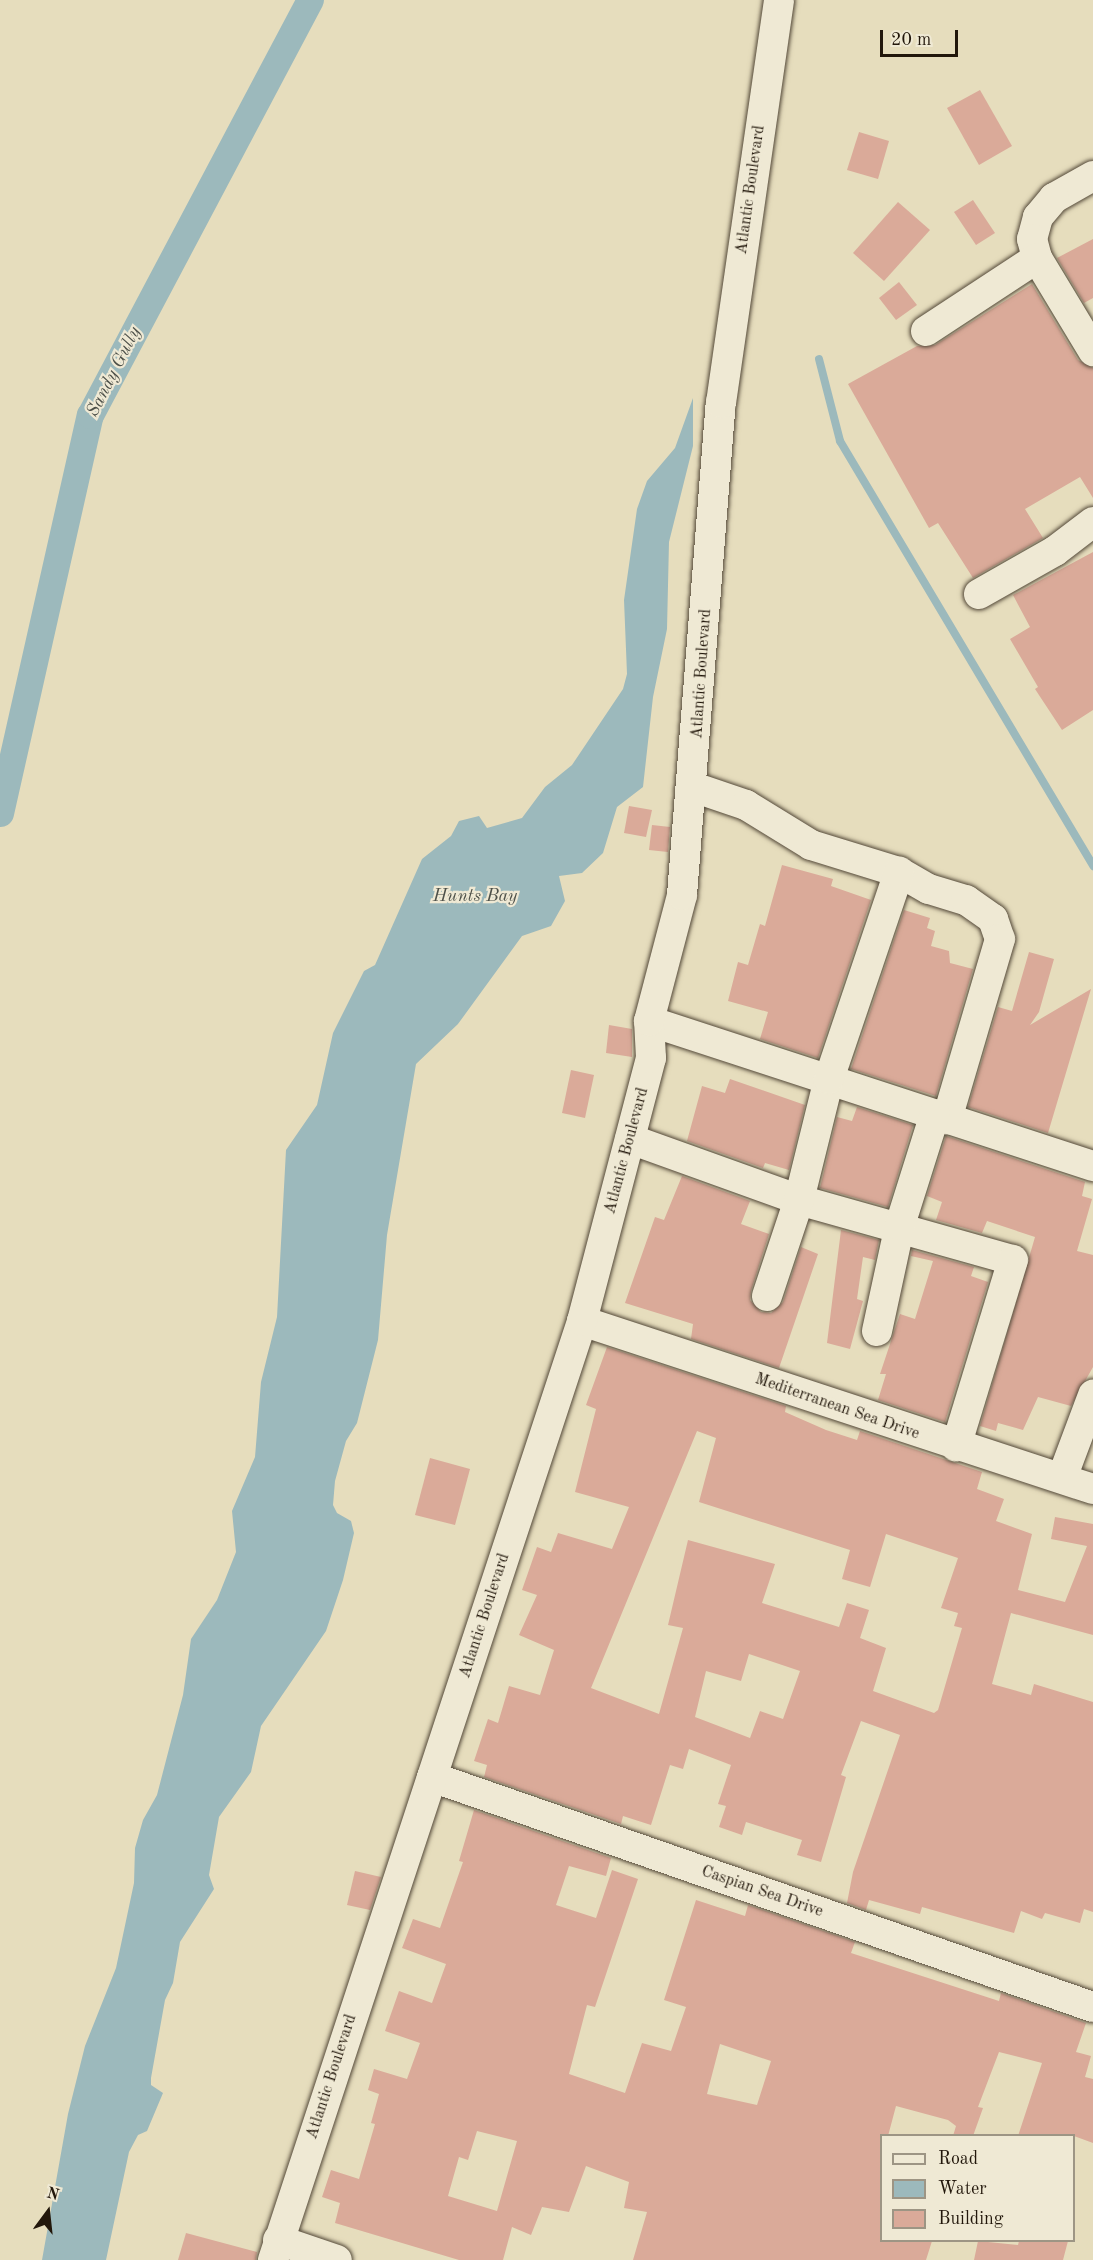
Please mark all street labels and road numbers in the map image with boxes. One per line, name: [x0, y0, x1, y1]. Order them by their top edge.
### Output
street label: Atlantic Boulevard: [732, 124, 770, 256]
street label: Atlantic Boulevard: [688, 608, 716, 740]
street label: Atlantic Boulevard: [601, 1086, 653, 1216]
street label: Mediterranean Sea Drive: [752, 1370, 922, 1444]
street label: Atlantic Boulevard: [456, 1551, 514, 1681]
street label: Caspian Sea Drive: [699, 1862, 825, 1922]
street label: Atlantic Boulevard: [303, 2012, 361, 2142]

